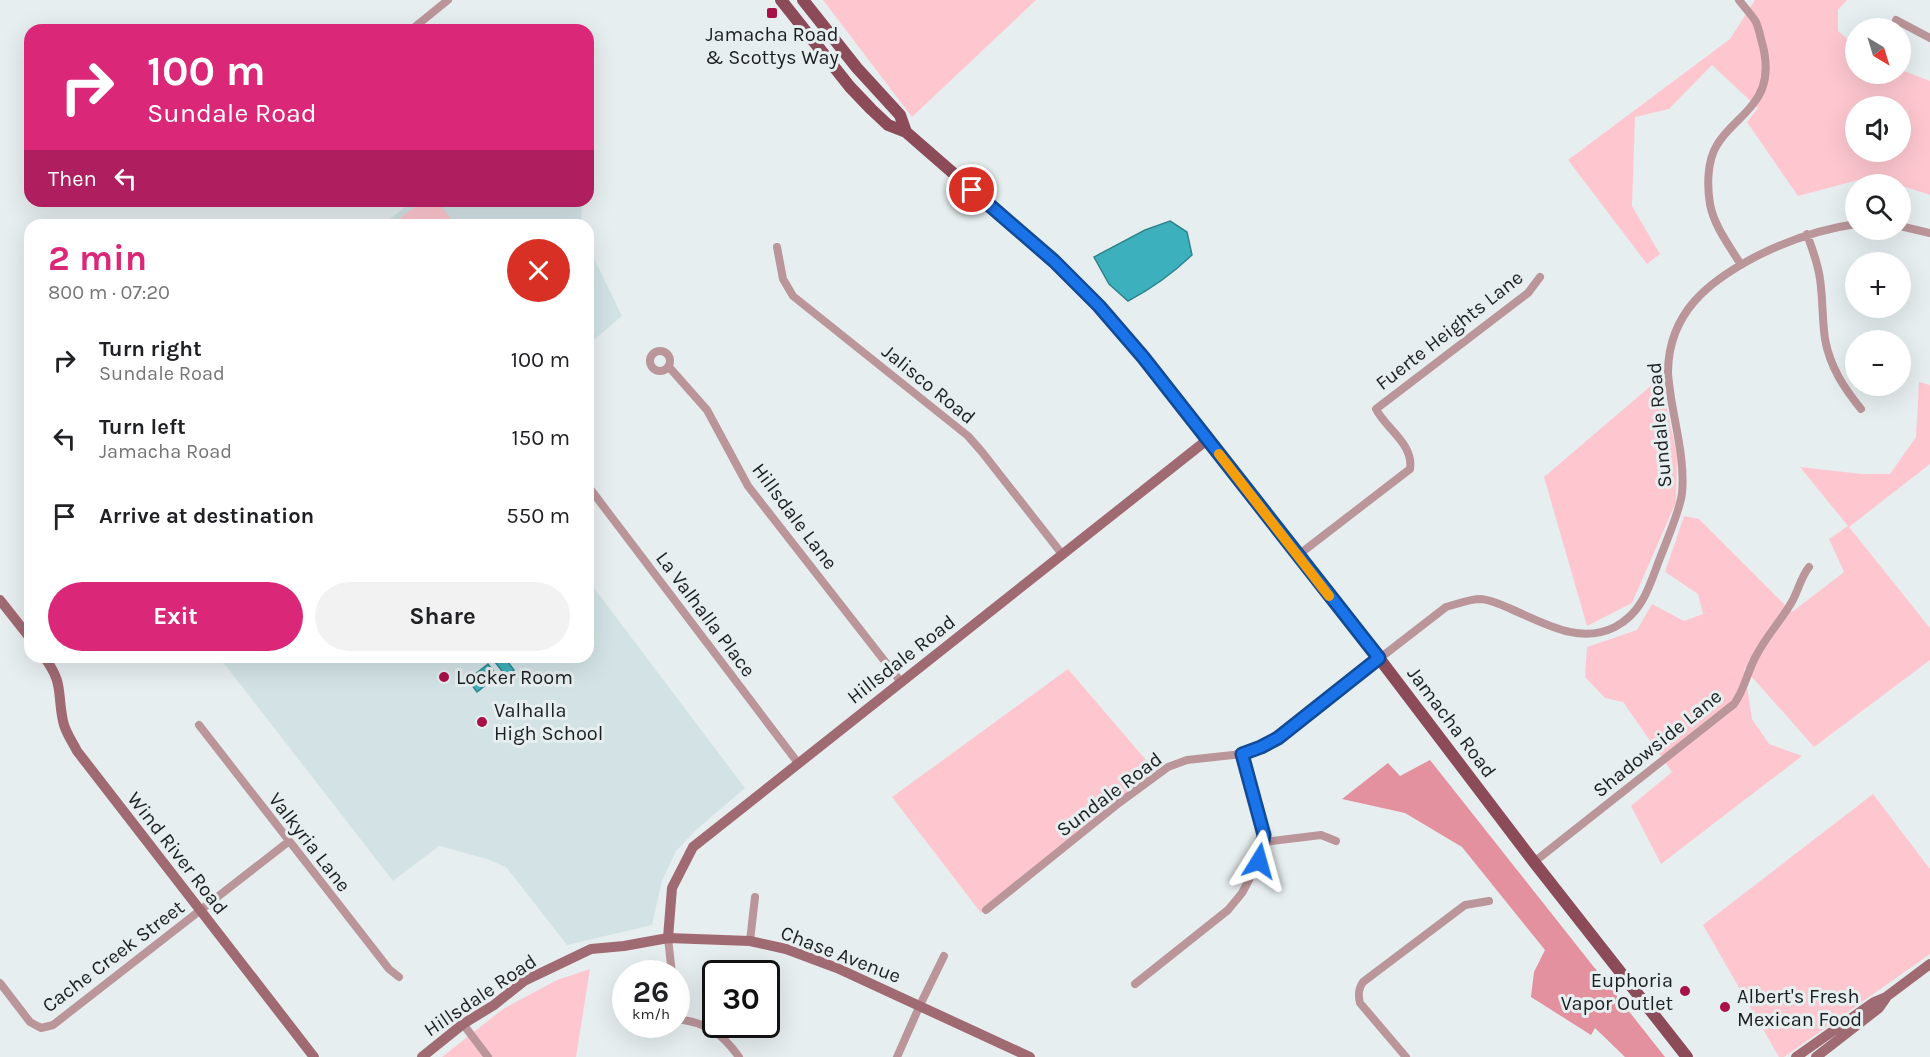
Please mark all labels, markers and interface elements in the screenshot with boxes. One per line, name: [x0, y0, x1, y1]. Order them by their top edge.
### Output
marker: Jamacha Road & Scottys Way: [765, 6, 779, 20]
north arrow: [1845, 18, 1911, 84]
map controls: [1845, 18, 1911, 396]
place label: Jamacha Road & Scottys Way: [705, 23, 839, 69]
text: 100 m: [147, 46, 266, 96]
icon: right: [48, 48, 126, 126]
button: sound: [1845, 96, 1911, 162]
text: Sundale Road: [147, 97, 317, 129]
icon: left: [109, 162, 142, 195]
pin: [946, 164, 997, 215]
text: Then: [48, 166, 97, 192]
icon: arrive: [955, 173, 988, 206]
button: search: [1845, 174, 1911, 240]
text: 2 min: [48, 237, 147, 279]
button: close: [507, 239, 570, 302]
button: +: [1845, 252, 1911, 318]
street label: Fuerte Heights Lane: [1371, 266, 1528, 395]
text: 800 m · 07:20: [48, 281, 170, 304]
button: −: [1845, 330, 1911, 396]
text: Turn right: [99, 336, 202, 362]
street label: Jalisco Road: [877, 340, 980, 429]
icon: right: [48, 344, 81, 377]
text: 100 m: [511, 347, 570, 373]
street label: Sundale Road: [1643, 361, 1676, 489]
text: Sundale Road: [99, 362, 225, 385]
text: Turn left: [99, 414, 186, 440]
icon: left: [48, 422, 81, 455]
text: 150 m: [511, 425, 570, 451]
text: Jamacha Road: [99, 440, 232, 463]
street label: Hillsdale Lane: [747, 459, 842, 574]
icon: arrive: [48, 500, 81, 533]
text: Arrive at destination: [99, 503, 314, 529]
text: 550 m: [506, 503, 570, 529]
street label: La Valhalla Place: [651, 547, 760, 681]
button: Exit: [48, 582, 303, 651]
button: Share: [315, 582, 570, 651]
street label: Hillsdale Road: [843, 610, 960, 709]
street label: Jamacha Road: [1402, 662, 1501, 782]
place label: Locker Room: [456, 666, 573, 689]
marker: Locker Room: [437, 670, 451, 684]
street label: Shadowside Lane: [1588, 685, 1726, 802]
place label: Valhalla High School: [494, 699, 603, 745]
marker: Valhalla High School: [475, 715, 489, 729]
street label: Sundale Road: [1052, 747, 1166, 841]
street label: Wind River Road: [123, 787, 233, 919]
street label: Valkyria Lane: [264, 788, 355, 896]
position arrow: [1227, 829, 1291, 893]
street label: Cache Creek Street: [38, 895, 189, 1017]
street label: Chase Avenue: [778, 921, 904, 988]
street label: Hillsdale Road: [420, 949, 541, 1041]
speed limit sign: 30: [702, 960, 780, 1038]
place label: Euphoria Vapor Outlet: [1561, 969, 1673, 1015]
text: 26: [633, 974, 669, 1010]
marker: Euphoria Vapor Outlet: [1678, 984, 1692, 998]
place label: Albert's Fresh Mexican Food: [1737, 985, 1862, 1031]
marker: Albert's Fresh Mexican Food: [1718, 1000, 1732, 1014]
text: km/h: [632, 1005, 670, 1023]

